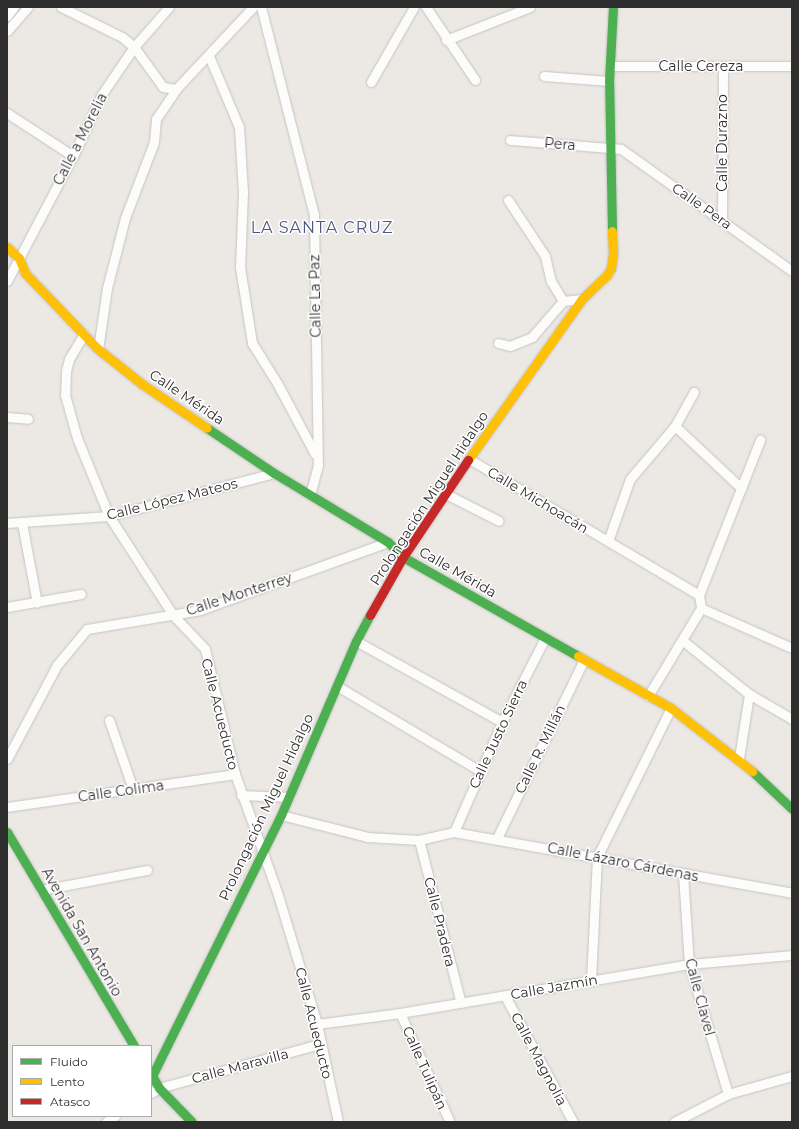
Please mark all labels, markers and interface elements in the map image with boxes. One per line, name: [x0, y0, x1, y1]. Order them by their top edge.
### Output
street label: Calle Cereza: [658, 58, 744, 74]
street label: Calle a Morelia: [49, 90, 111, 188]
street label: Calle Durazno: [714, 94, 730, 192]
street label: Pera: [544, 134, 576, 154]
street label: Calle Pera: [669, 179, 735, 233]
district label: LA SANTA CRUZ: [251, 218, 393, 238]
street label: Calle La Paz: [306, 254, 324, 338]
street label: Calle Mérida: [146, 366, 228, 428]
street label: Prolongación Miguel Hidalgo: [366, 408, 492, 588]
street label: Calle Michoacán: [485, 463, 591, 537]
street label: Calle López Mateos: [105, 475, 239, 523]
street label: Calle Mérida: [416, 543, 500, 601]
street label: Calle Monterrey: [184, 569, 294, 619]
street label: Calle Acueducto: [198, 656, 242, 772]
street label: Calle Justo Sierra: [465, 677, 531, 791]
street label: Calle R. Millán: [511, 702, 569, 796]
street label: Prolongación Miguel Hidalgo: [215, 711, 317, 903]
street label: Calle Colima: [77, 777, 165, 805]
street label: Calle Lázaro Cárdenas: [546, 839, 700, 885]
street label: Avenida San Antonio: [38, 865, 126, 999]
street label: Calle Pradera: [421, 875, 459, 969]
street label: Calle Clavel: [682, 957, 718, 1037]
street label: Calle Acueducto: [292, 965, 336, 1081]
street label: Calle Jazmín: [509, 971, 599, 1003]
street label: Calle Magnolia: [507, 1010, 571, 1108]
street label: Calle Tulipán: [399, 1024, 451, 1112]
legend: [12, 1045, 152, 1117]
street label: Calle Maravilla: [190, 1045, 290, 1087]
text: Fluido: [50, 1054, 88, 1069]
text: Lento: [50, 1074, 85, 1089]
text: Atasco: [50, 1094, 90, 1109]

